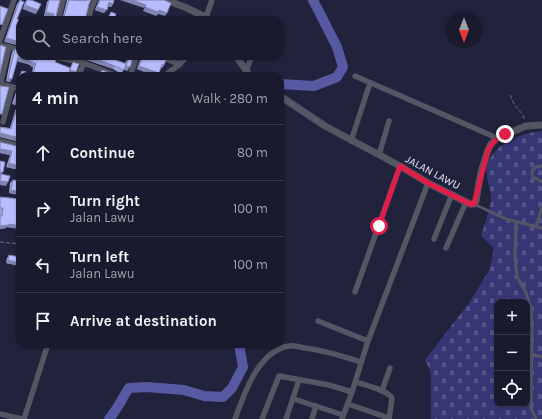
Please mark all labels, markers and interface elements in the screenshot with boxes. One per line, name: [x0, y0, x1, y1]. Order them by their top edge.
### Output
north arrow: [446, 12, 482, 48]
search box: [16, 16, 284, 60]
icon: search: [30, 27, 52, 49]
text: Search here: [62, 29, 143, 47]
text: 4 min: [32, 88, 79, 108]
text: Walk · 280 m: [192, 91, 268, 106]
route end: [496, 125, 514, 143]
icon: ahead: [32, 142, 54, 164]
text: Continue: [70, 144, 135, 162]
text: 80 m: [237, 145, 268, 160]
street label: JALAN LAWU: [403, 152, 463, 192]
text: Turn right: [70, 192, 140, 210]
icon: right: [32, 198, 54, 220]
text: 100 m: [233, 201, 268, 216]
text: Jalan Lawu: [70, 210, 135, 225]
route start: [370, 217, 388, 235]
text: Turn left: [70, 248, 129, 266]
icon: left: [32, 254, 54, 276]
text: 100 m: [233, 257, 268, 272]
text: Jalan Lawu: [70, 266, 135, 281]
map controls: [494, 299, 530, 407]
button: +: [494, 299, 530, 335]
icon: arrive: [32, 310, 54, 332]
text: Arrive at destination: [70, 312, 217, 330]
button: −: [494, 335, 530, 371]
button: locate: [494, 371, 530, 407]

